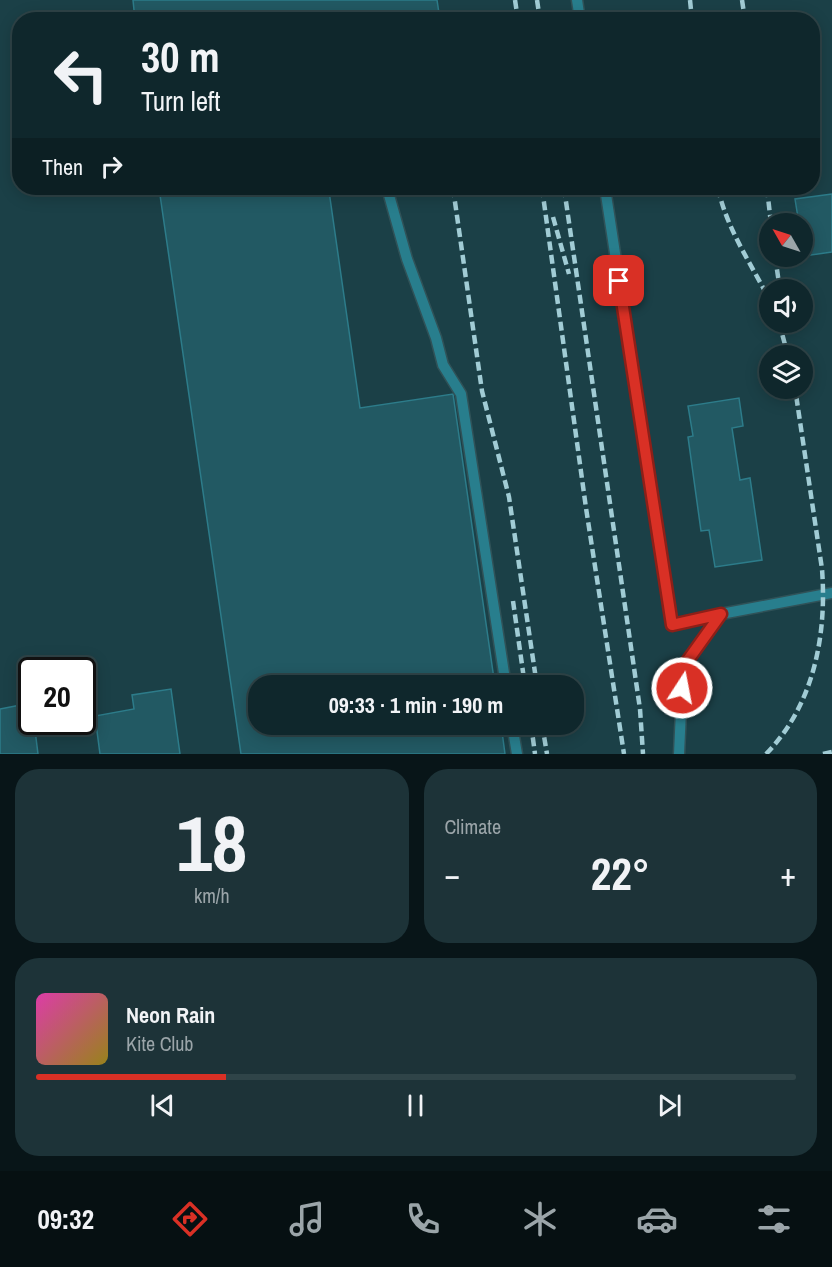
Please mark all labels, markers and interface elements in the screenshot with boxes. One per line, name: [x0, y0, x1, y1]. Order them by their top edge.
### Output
text: 30 m: [141, 29, 220, 85]
icon: left: [42, 36, 120, 114]
text: Turn left: [141, 83, 220, 119]
icon: right: [95, 150, 128, 183]
text: Then: [42, 152, 83, 182]
north arrow: [759, 213, 813, 267]
map controls: [759, 213, 813, 399]
pin: [593, 255, 644, 306]
icon: arrive: [602, 264, 635, 297]
button: sound: [759, 279, 813, 333]
button: layers: [759, 345, 813, 399]
position arrow: [650, 656, 714, 720]
speed limit sign: 20: [18, 657, 96, 735]
text: 09:33 · 1 min · 190 m: [329, 690, 503, 720]
text: 18: [176, 790, 247, 895]
text: Climate: [445, 813, 501, 840]
text: 22°: [591, 843, 650, 904]
text: −: [445, 852, 460, 896]
text: +: [780, 852, 796, 896]
text: km/h: [194, 882, 230, 909]
text: Neon Rain: [126, 1000, 215, 1030]
text: Kite Club: [126, 1030, 193, 1057]
icon: previous: [146, 1089, 179, 1122]
icon: pause: [399, 1089, 432, 1122]
icon: next: [653, 1089, 686, 1122]
icon: directions: [169, 1198, 211, 1240]
icon: music: [286, 1198, 328, 1240]
icon: phone: [402, 1198, 444, 1240]
icon: climate: [519, 1198, 561, 1240]
icon: car: [636, 1198, 678, 1240]
icon: filters: [753, 1198, 795, 1240]
text: 09:32: [37, 1201, 94, 1237]

